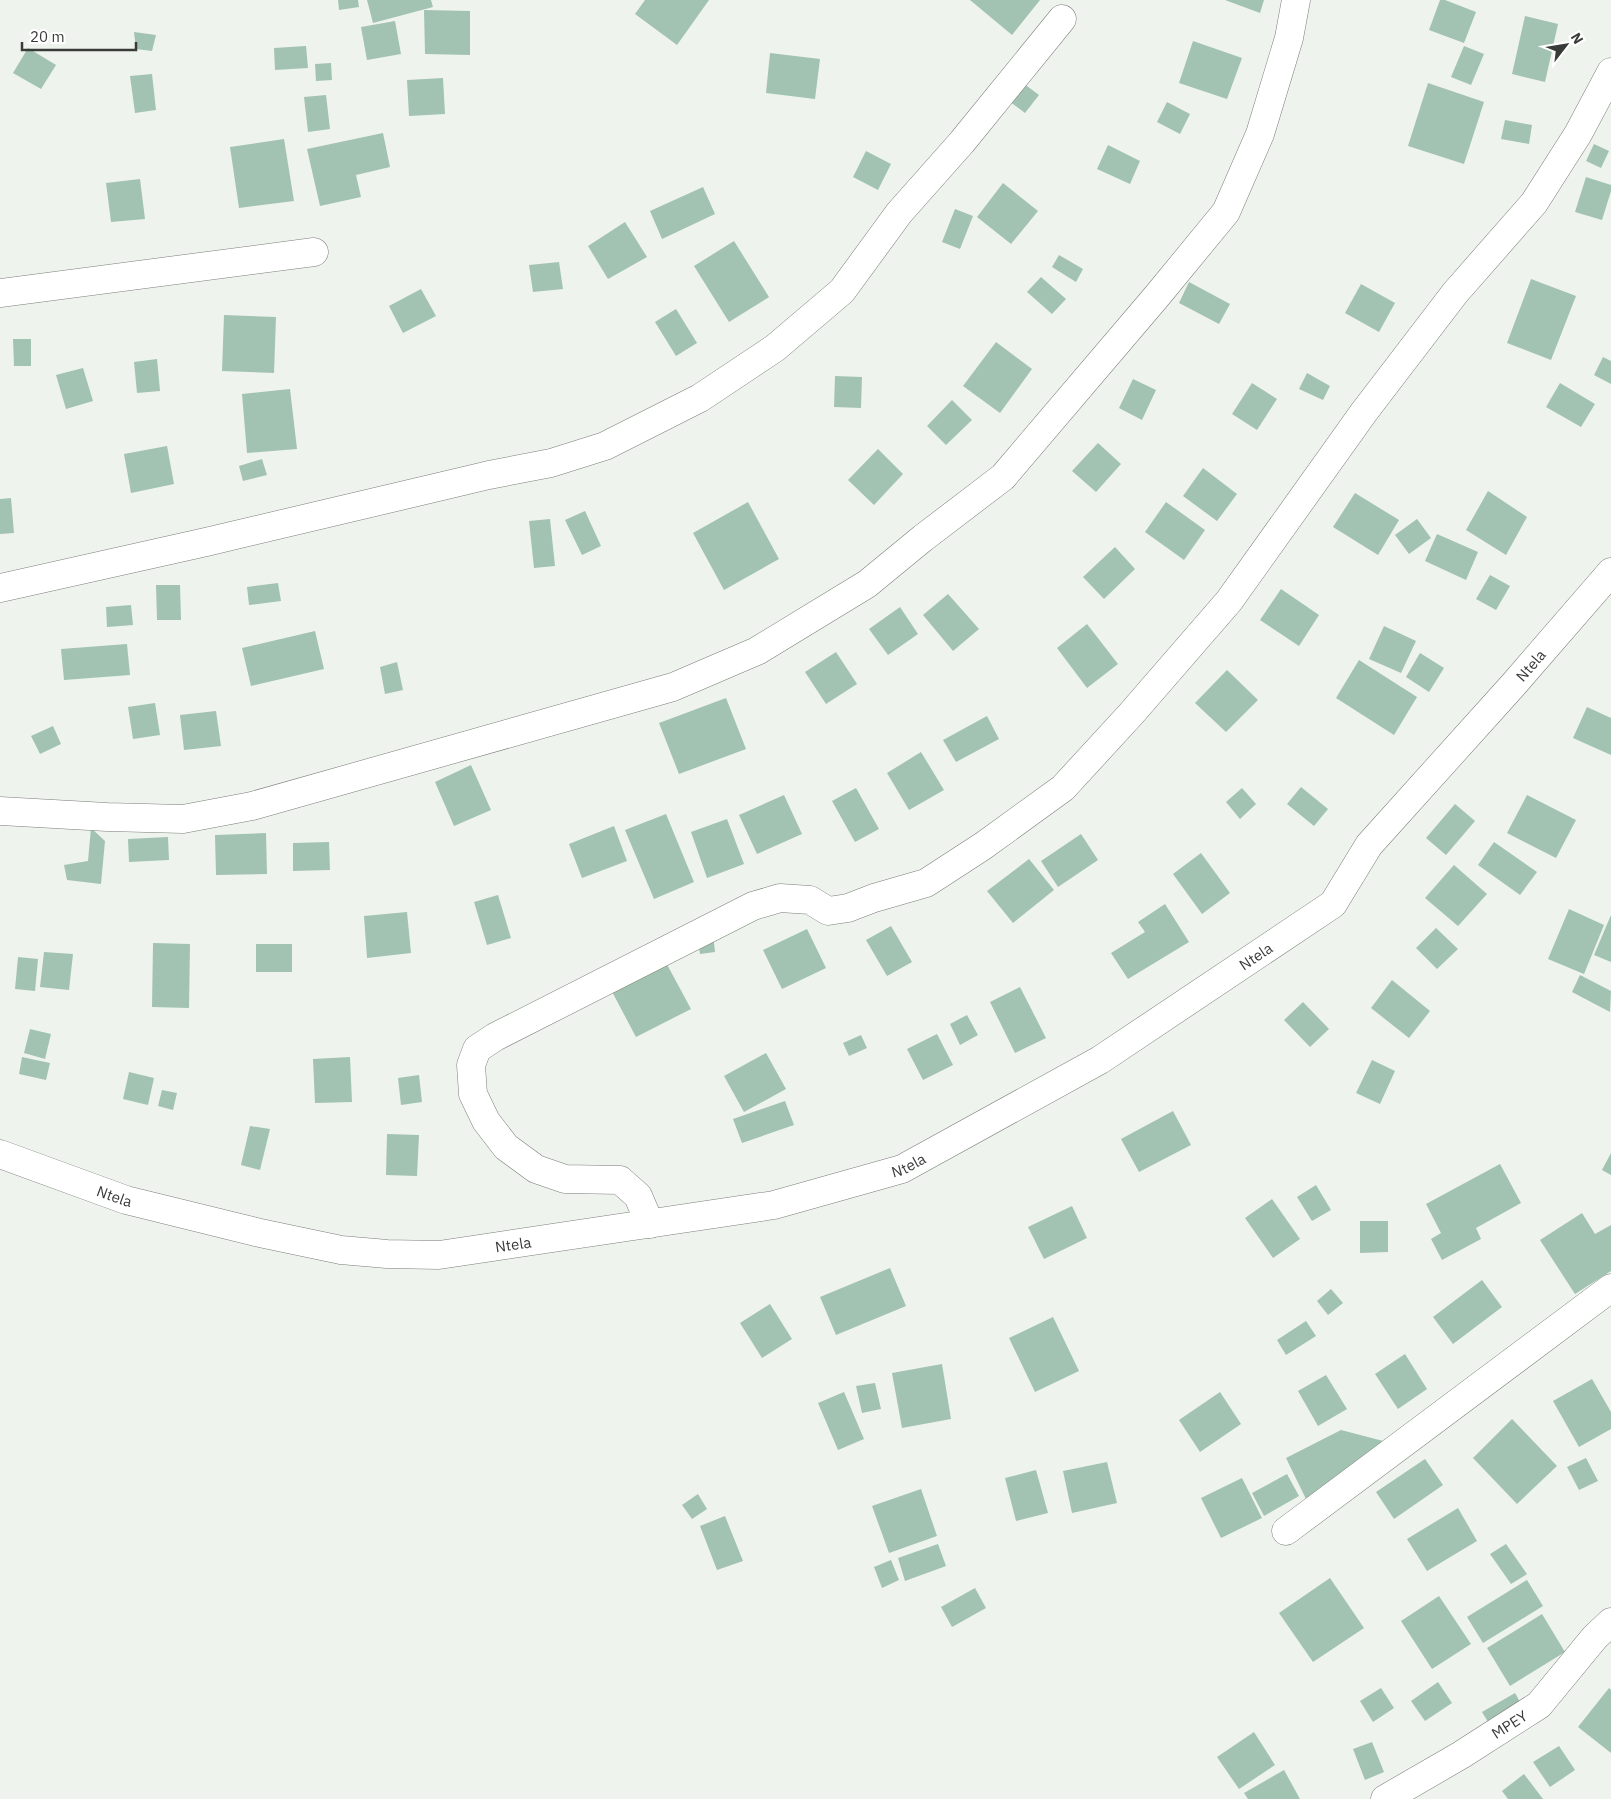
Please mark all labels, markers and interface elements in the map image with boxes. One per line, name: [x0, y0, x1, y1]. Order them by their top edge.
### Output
scale bar: [22, 20, 136, 52]
north arrow: [1541, 20, 1591, 70]
text: 20 m: [30, 27, 65, 46]
text: N: [1567, 29, 1587, 47]
street label: Ntela: [1511, 645, 1549, 685]
street label: Ntela: [1235, 938, 1276, 974]
street label: Ntela: [889, 1148, 929, 1181]
street label: Ntela: [94, 1181, 134, 1211]
street label: Ntela: [494, 1232, 532, 1256]
street label: MPEY: [1488, 1706, 1531, 1743]

